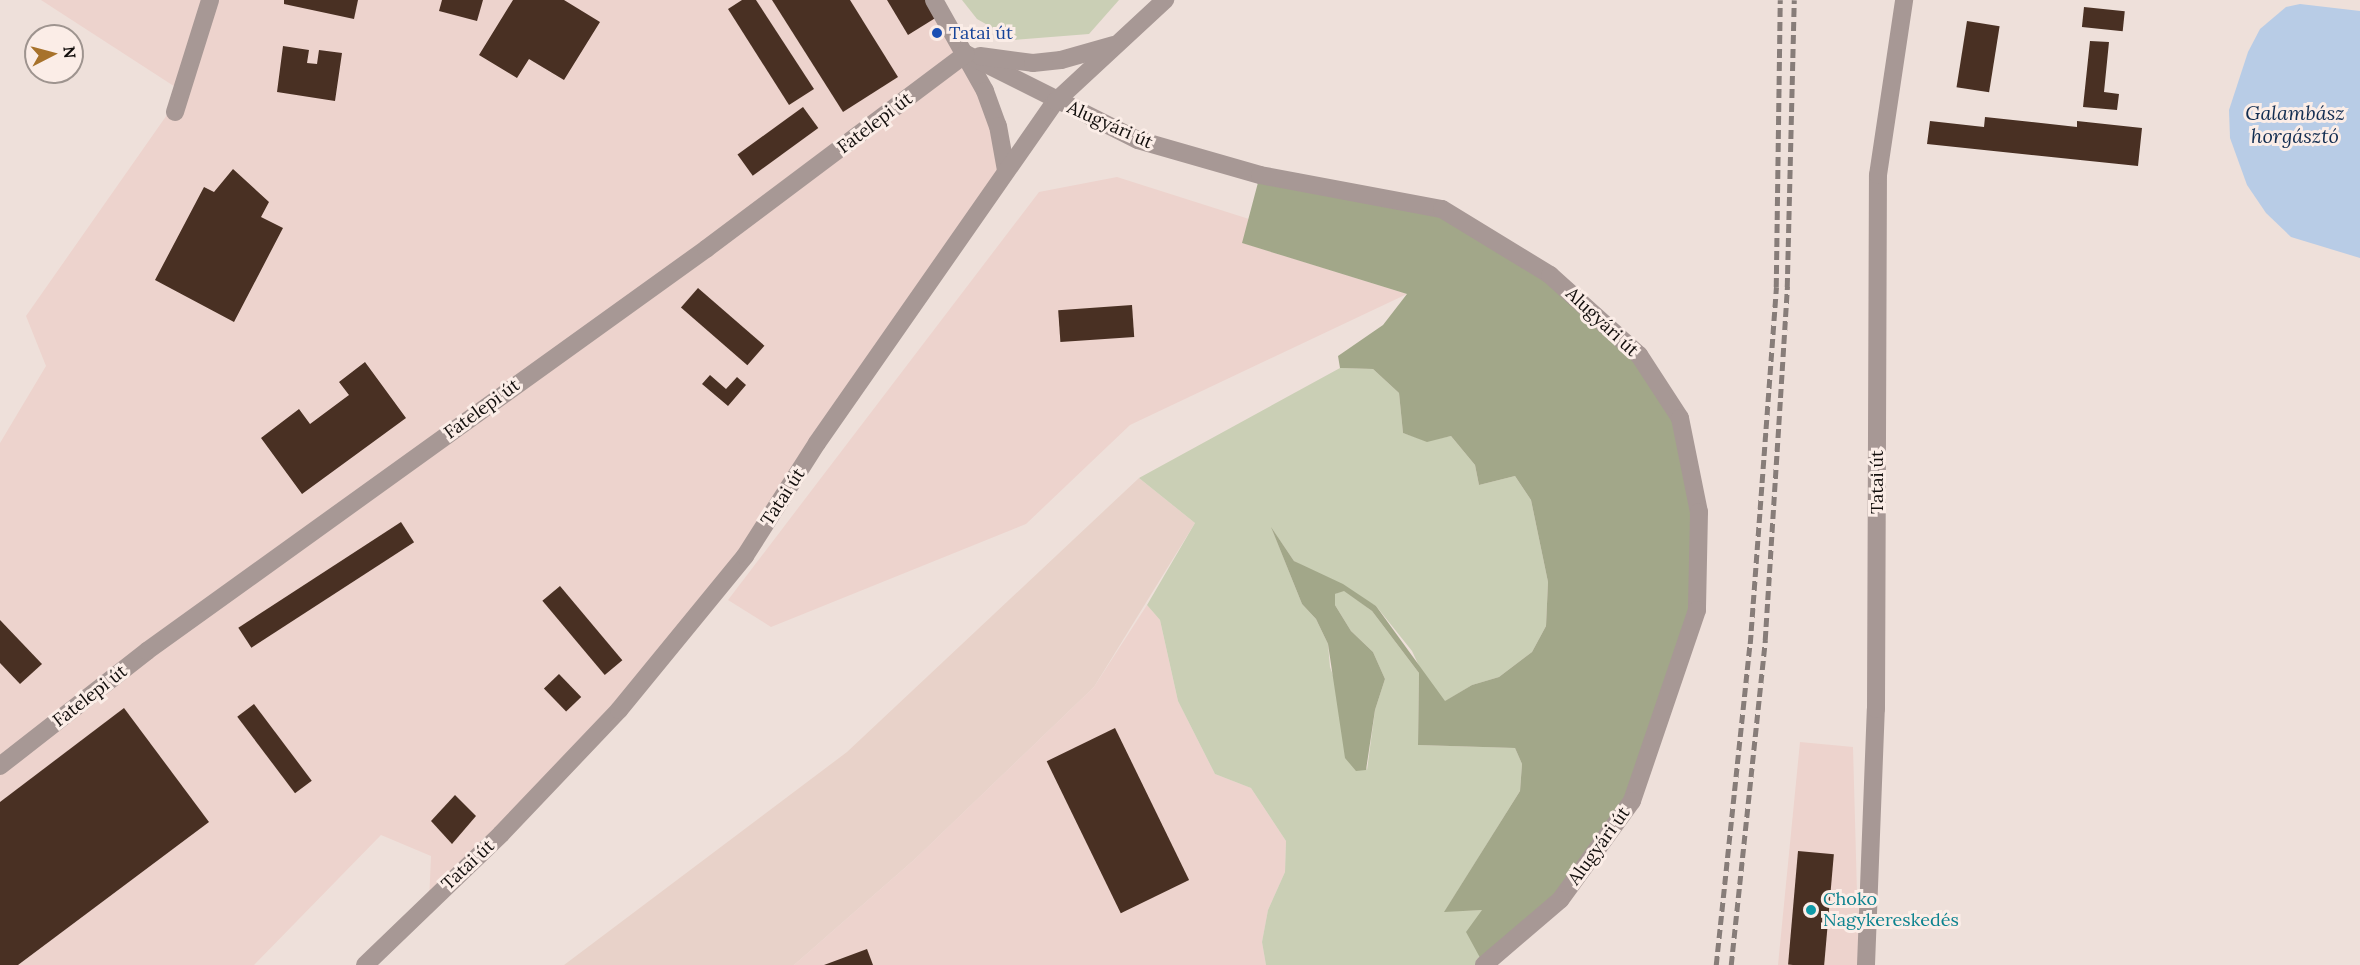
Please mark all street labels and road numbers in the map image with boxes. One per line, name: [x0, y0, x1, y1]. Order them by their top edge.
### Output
street label: Fatelepi út: [833, 88, 917, 158]
street label: Alugyári út: [1064, 97, 1156, 153]
street label: Alugyári út: [1561, 283, 1643, 361]
street label: Fatelepi út: [440, 374, 524, 444]
street label: Tatai út: [1866, 450, 1888, 514]
street label: Tatai út: [757, 464, 809, 530]
street label: Fatelepi út: [49, 660, 131, 732]
street label: Alugyári út: [1563, 803, 1635, 889]
street label: Tatai út: [437, 835, 499, 895]

